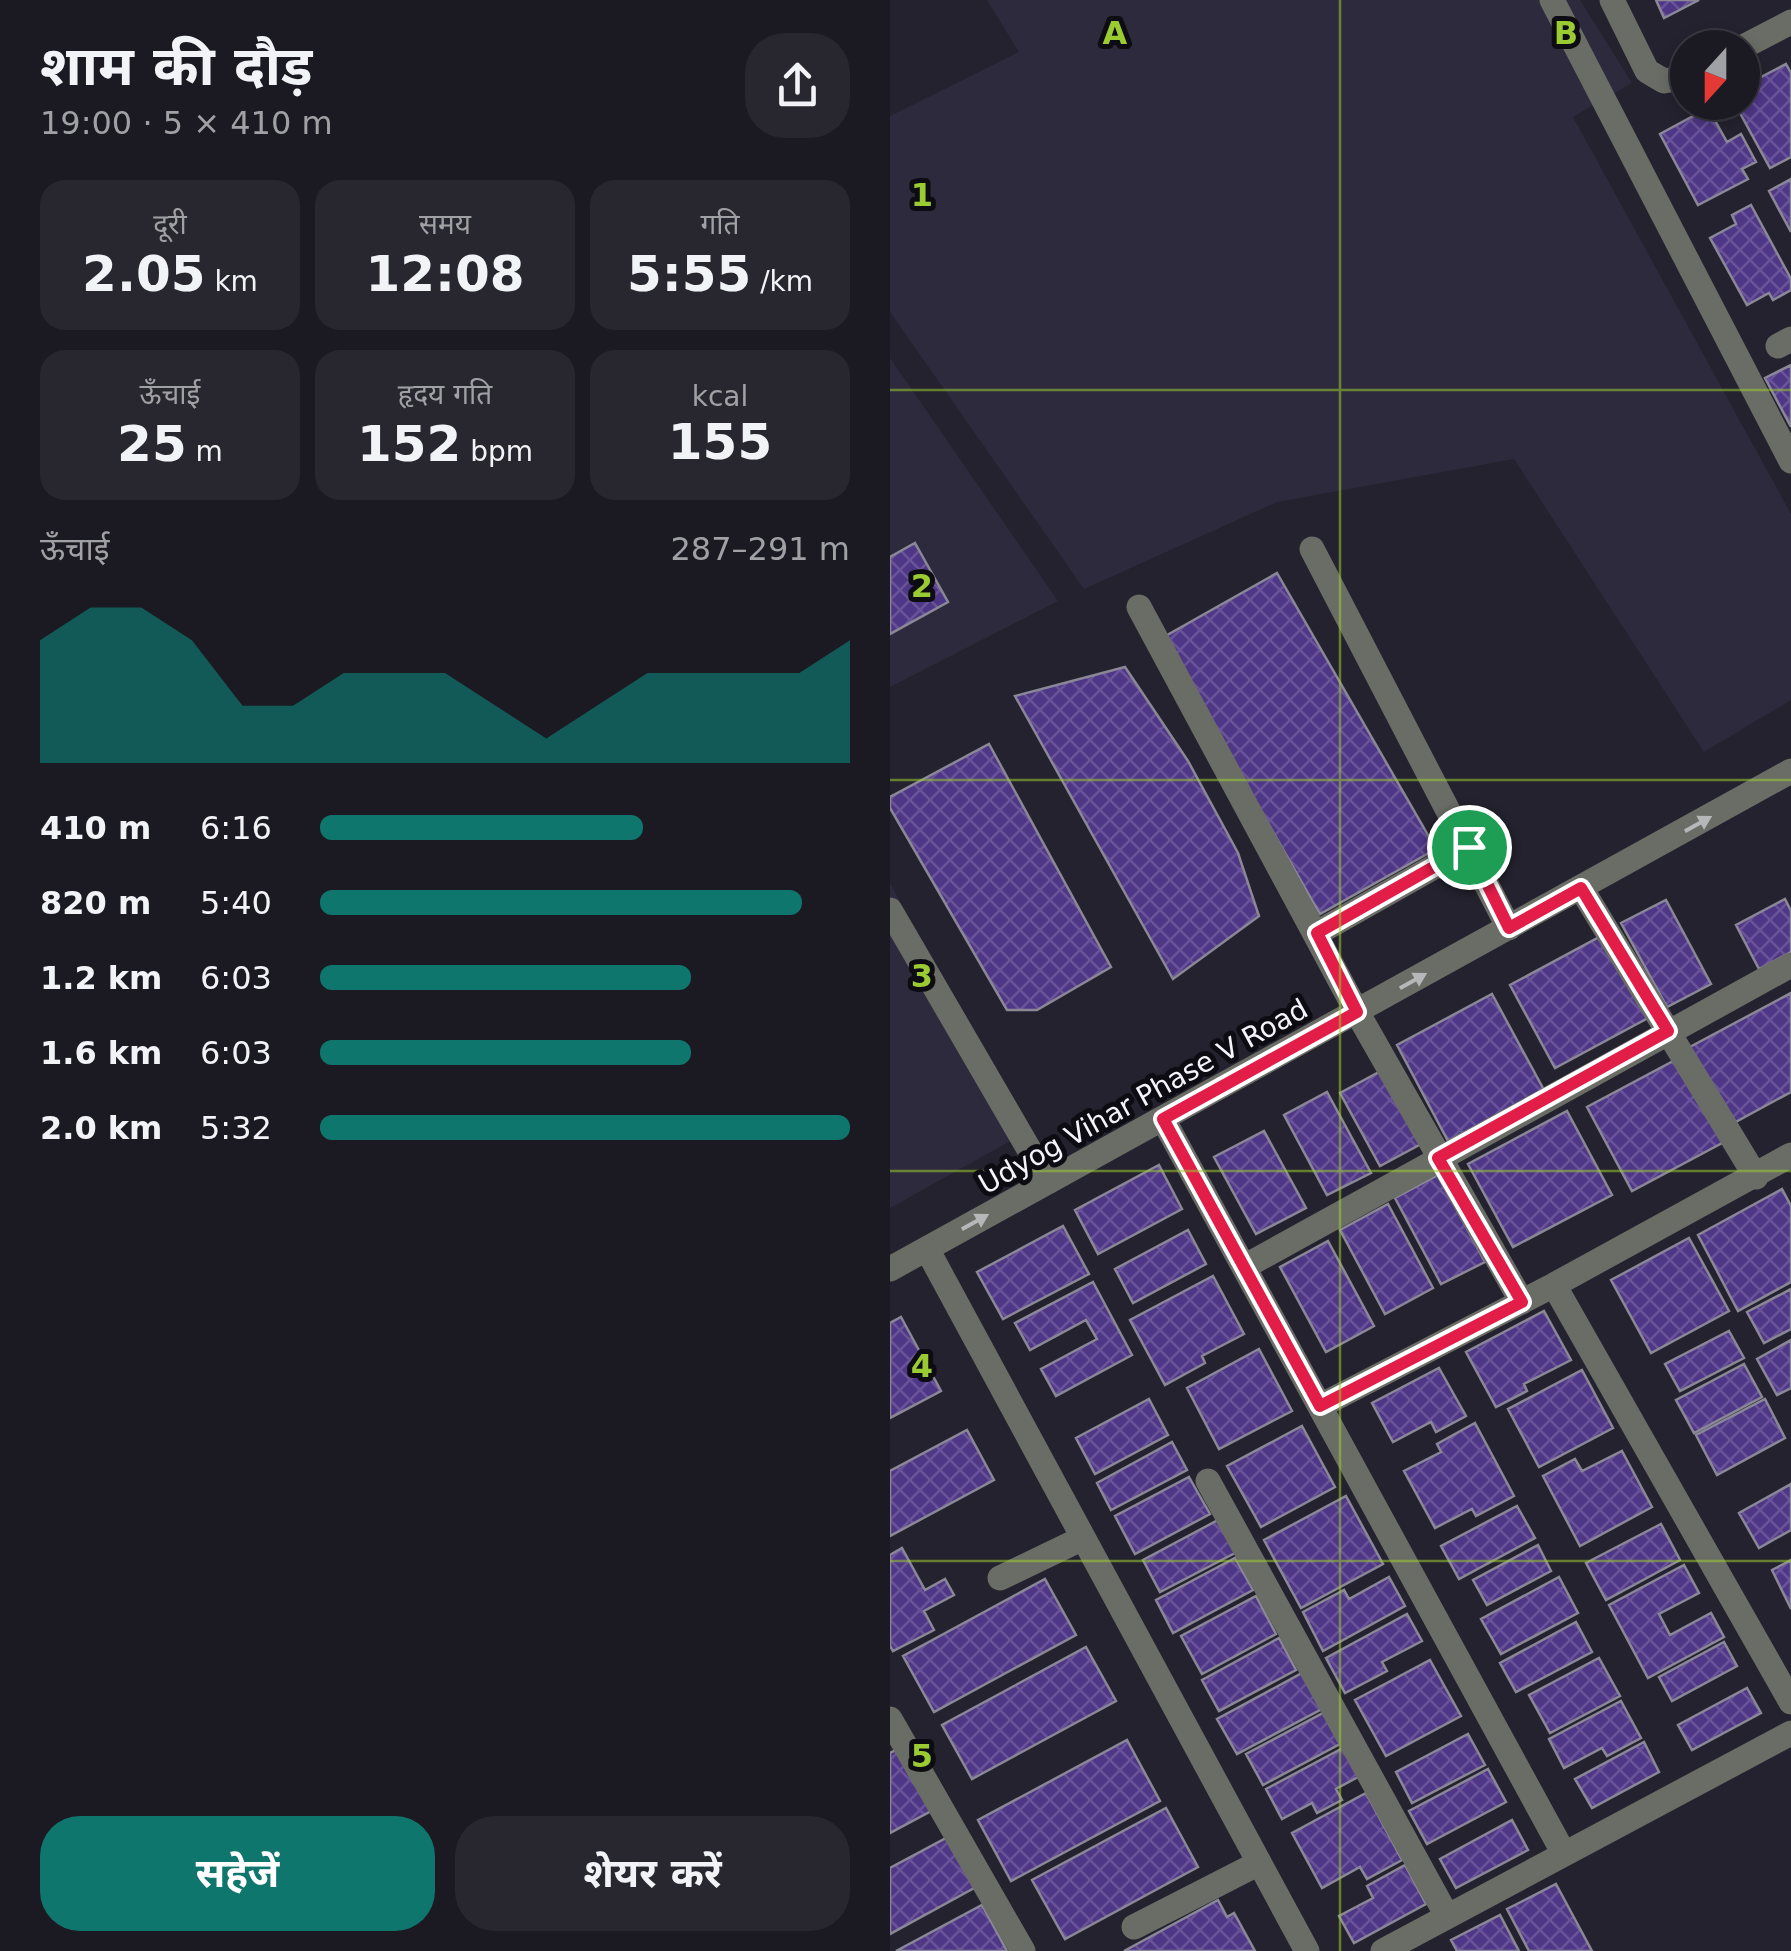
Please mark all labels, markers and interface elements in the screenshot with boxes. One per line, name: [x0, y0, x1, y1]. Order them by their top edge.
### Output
text: A: [1103, 14, 1128, 52]
text: B: [1554, 14, 1578, 52]
north arrow: [1670, 30, 1760, 120]
map controls: [1670, 30, 1760, 120]
button: share: [745, 33, 850, 138]
text: शाम की दौड़: [40, 34, 312, 98]
text: 19:00 · 5 × 410 m: [40, 104, 333, 142]
text: 1: [911, 176, 933, 214]
text: दूरी: [153, 208, 187, 241]
text: समय: [419, 208, 471, 241]
text: गति: [701, 208, 739, 241]
text: 2.05: [82, 245, 205, 303]
text: 12:08: [365, 245, 525, 303]
text: 5:55: [627, 245, 751, 303]
text: km: [205, 265, 258, 298]
text: /km: [751, 265, 813, 298]
text: ऊँचाई: [140, 378, 200, 411]
text: हृदय गति: [398, 378, 492, 411]
text: kcal: [692, 380, 748, 413]
text: 155: [668, 413, 772, 471]
text: 25: [117, 415, 187, 473]
text: 152: [357, 415, 461, 473]
text: m: [187, 435, 223, 468]
text: bpm: [461, 435, 533, 468]
text: ऊँचाई: [40, 530, 109, 568]
text: 287–291 m: [671, 530, 850, 568]
text: 2: [911, 567, 933, 605]
pin: [1427, 805, 1512, 890]
text: 410 m: [40, 809, 151, 847]
text: 6:16: [200, 809, 272, 847]
one-way arrow: [1684, 816, 1712, 834]
icon: arrive: [1442, 820, 1497, 875]
text: 820 m: [40, 884, 151, 922]
text: 5:40: [200, 884, 272, 922]
text: 3: [911, 957, 933, 995]
text: 1.2 km: [40, 959, 162, 997]
text: 6:03: [200, 959, 272, 997]
one-way arrow: [1399, 972, 1428, 989]
street label: Udyog Vihar Phase V Road: [973, 992, 1314, 1201]
text: 1.6 km: [40, 1034, 162, 1072]
text: 6:03: [200, 1034, 272, 1072]
text: 2.0 km: [40, 1109, 162, 1147]
text: 5:32: [200, 1109, 272, 1147]
one-way arrow: [961, 1214, 990, 1231]
text: 4: [911, 1347, 933, 1385]
text: 5: [911, 1737, 933, 1775]
button: सहेजें: [40, 1816, 435, 1931]
button: शेयर करें: [455, 1816, 850, 1931]

